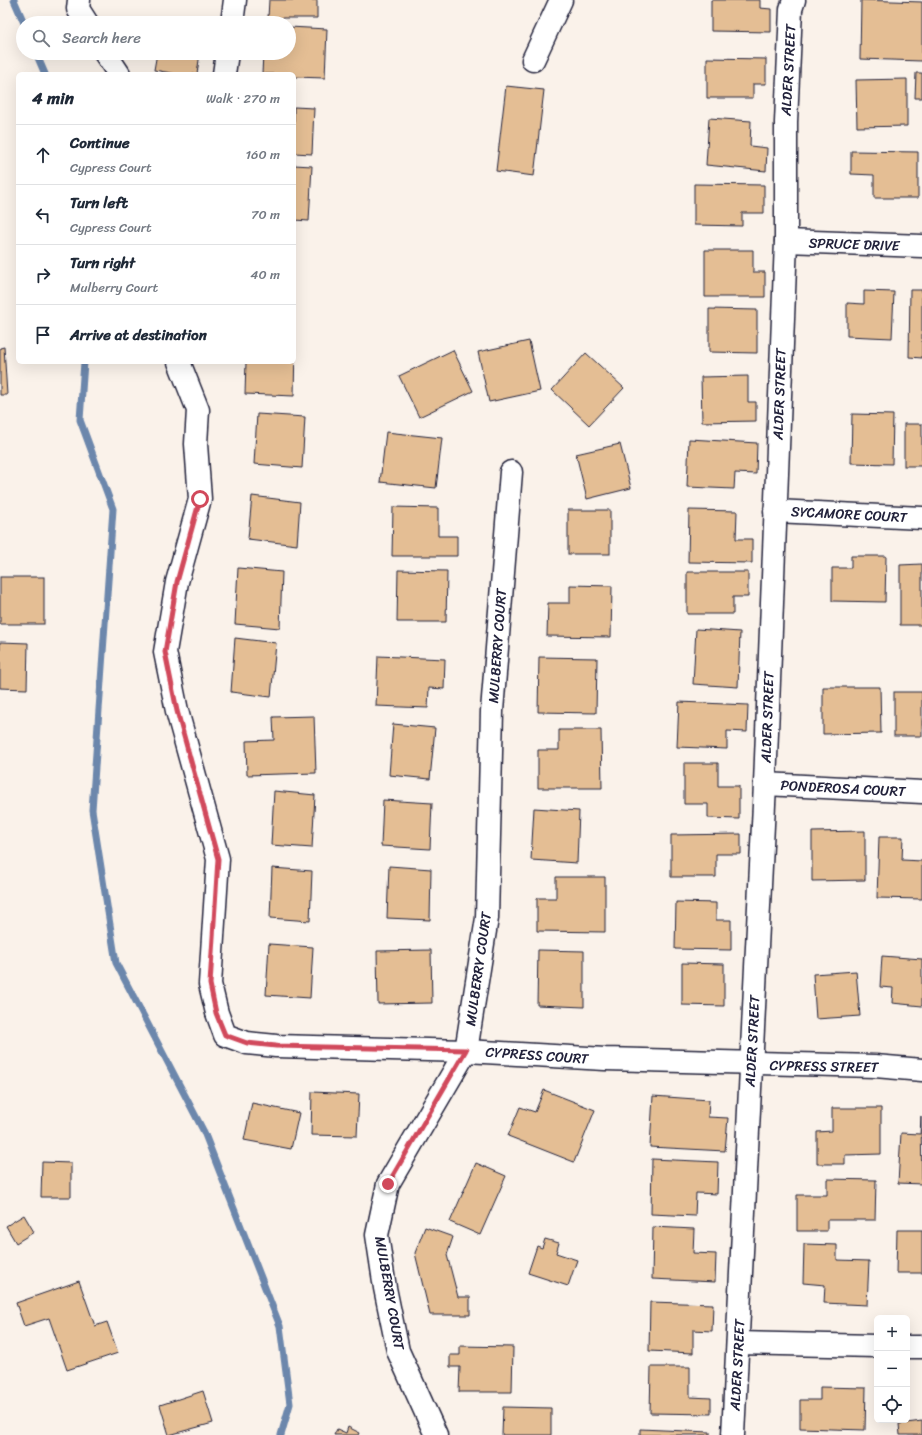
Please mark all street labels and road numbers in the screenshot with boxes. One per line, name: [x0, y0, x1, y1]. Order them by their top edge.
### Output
street label: ALDER STREET: [774, 22, 803, 117]
street label: SPRUCE DRIVE: [808, 230, 901, 259]
street label: ALDER STREET: [765, 347, 794, 441]
street label: SYCAMORE COURT: [790, 499, 909, 530]
street label: MULBERRY COURT: [481, 587, 514, 704]
street label: ALDER STREET: [753, 670, 782, 764]
street label: PONDEROSA COURT: [780, 773, 908, 804]
street label: MULBERRY COURT: [458, 909, 499, 1028]
street label: ALDER STREET: [738, 993, 767, 1088]
street label: CYPRESS COURT: [485, 1039, 590, 1072]
street label: CYPRESS STREET: [769, 1053, 880, 1080]
street label: MULBERRY COURT: [367, 1234, 412, 1353]
street label: ALDER STREET: [723, 1317, 752, 1412]

